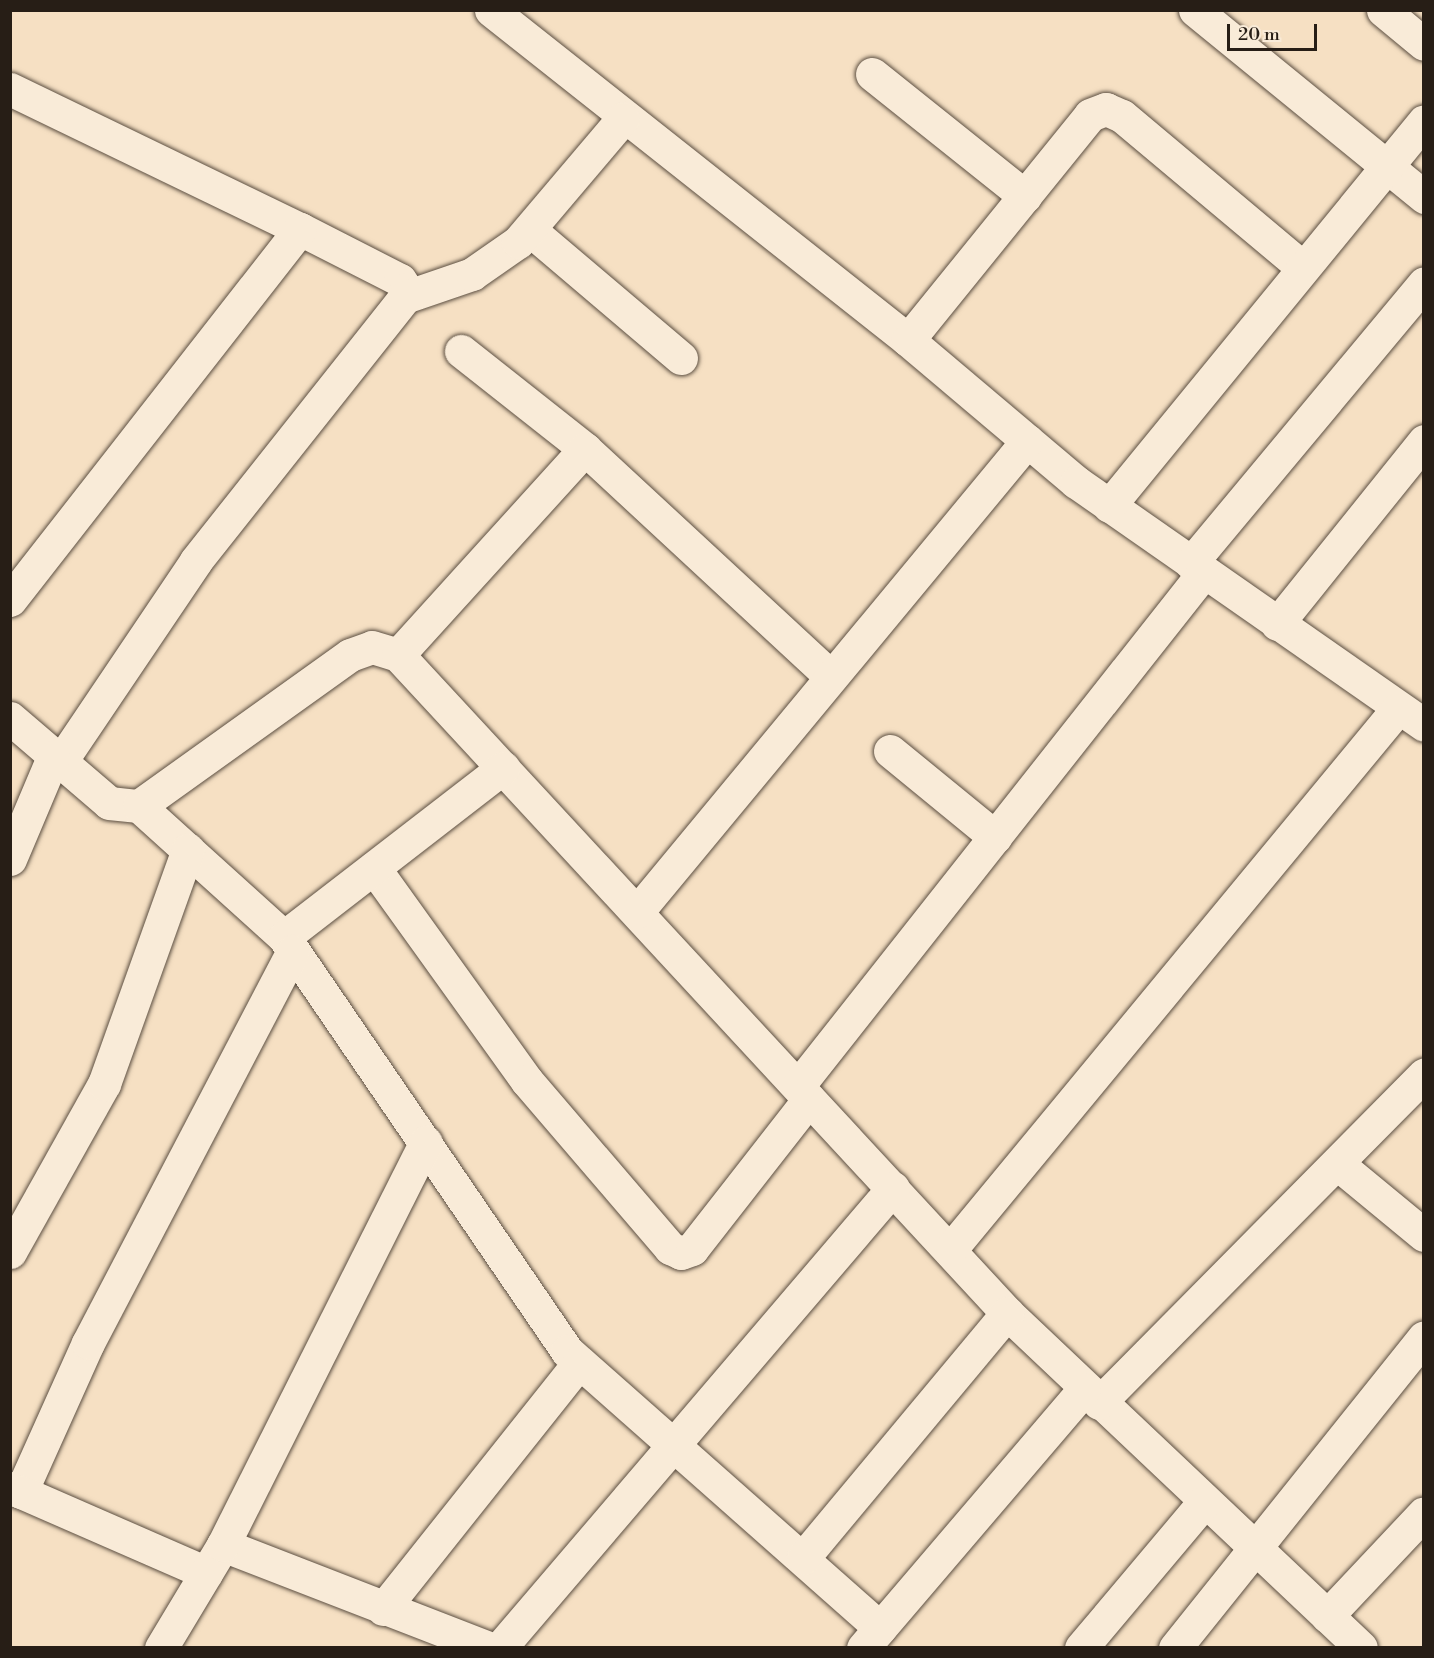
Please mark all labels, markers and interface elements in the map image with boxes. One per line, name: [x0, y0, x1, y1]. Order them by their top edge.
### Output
scale bar: [1230, 12, 1320, 50]
text: 20 m: [1238, 23, 1280, 46]

